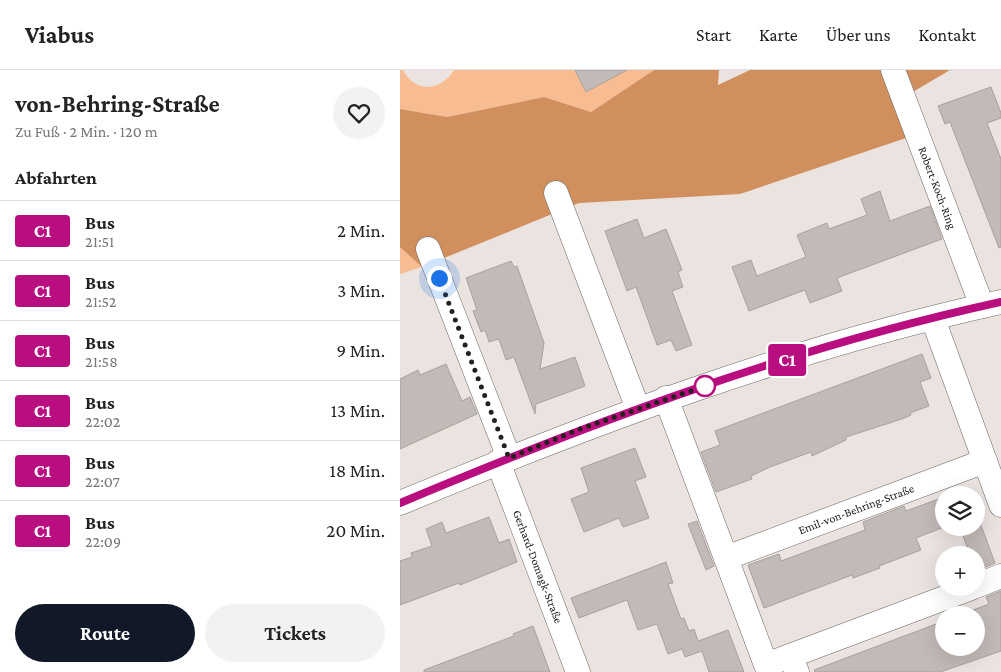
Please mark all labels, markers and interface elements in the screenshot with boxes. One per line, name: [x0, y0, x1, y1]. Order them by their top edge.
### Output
text: Viabus: [25, 21, 94, 48]
text: Start: [696, 25, 731, 45]
text: Karte: [759, 25, 798, 45]
text: Über uns: [826, 25, 891, 45]
text: Kontakt: [919, 25, 976, 45]
button: heart: [333, 87, 385, 139]
text: von-Behring-Straße: [15, 90, 220, 117]
text: Zu Fuß · 2 Min. · 120 m: [15, 123, 158, 140]
street label: Robert-Koch-Ring: [916, 145, 959, 231]
text: Abfahrten: [15, 167, 97, 188]
text: Bus: [85, 212, 115, 233]
text: 2 Min.: [337, 220, 385, 241]
text: C1: [34, 221, 51, 241]
text: 21:51: [85, 233, 114, 250]
your location: [427, 266, 452, 291]
text: Bus: [85, 272, 115, 293]
text: 3 Min.: [337, 280, 385, 301]
text: C1: [34, 281, 51, 301]
text: 21:52: [85, 293, 116, 310]
text: Bus: [85, 332, 115, 353]
text: 9 Min.: [336, 340, 385, 361]
text: C1: [34, 341, 51, 361]
line badge: C1: [764, 344, 810, 376]
text: C1: [778, 350, 796, 370]
text: 21:58: [85, 353, 118, 370]
unlabelled marker: [694, 375, 716, 397]
text: Bus: [85, 392, 115, 413]
text: 13 Min.: [331, 400, 385, 421]
text: C1: [34, 401, 51, 421]
text: 22:02: [85, 413, 120, 430]
text: Bus: [85, 452, 115, 473]
text: 18 Min.: [330, 460, 385, 481]
text: C1: [34, 461, 51, 481]
text: 22:07: [85, 473, 120, 490]
street label: Emil-von-Behring-Straße: [796, 481, 916, 537]
map controls: [935, 486, 985, 656]
button: layers: [935, 486, 985, 536]
street label: Gerhard-Domagk-Straße: [510, 508, 566, 625]
text: Bus: [85, 512, 115, 533]
text: 20 Min.: [326, 520, 385, 541]
text: C1: [34, 521, 51, 541]
text: 22:09: [85, 533, 121, 550]
button: +: [935, 546, 985, 596]
button: Route: [15, 604, 195, 662]
button: Tickets: [205, 604, 385, 662]
button: −: [935, 606, 985, 656]

